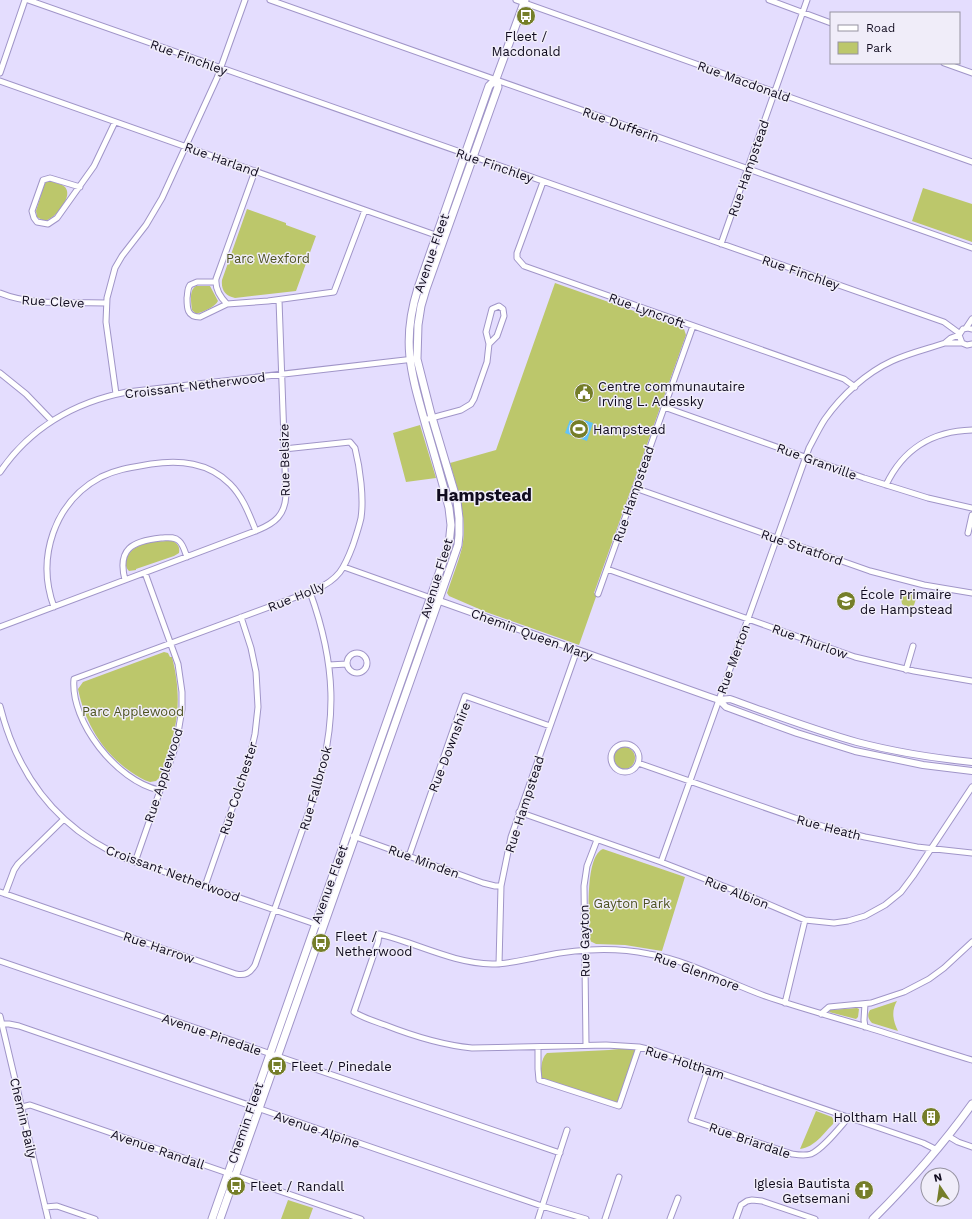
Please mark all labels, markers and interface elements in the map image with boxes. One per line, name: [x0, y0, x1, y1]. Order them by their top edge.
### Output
bus stop icon: Fleet / Macdonald: [515, 5, 537, 27]
legend: [830, 12, 960, 64]
text: Road: [866, 21, 895, 35]
place label: Fleet / Macdonald: [491, 29, 561, 59]
street label: Rue Finchley: [148, 37, 230, 78]
text: Park: [866, 41, 892, 55]
street label: Rue Macdonald: [695, 58, 792, 105]
street label: Rue Dufferin: [581, 104, 661, 145]
street label: Rue Hampstead: [725, 118, 772, 218]
street label: Rue Harland: [183, 139, 261, 180]
street label: Rue Finchley: [454, 145, 536, 186]
street label: Avenue Fleet: [411, 211, 452, 295]
park label: Parc Wexford: [226, 251, 310, 266]
street label: Rue Finchley: [760, 252, 842, 293]
street label: Rue Lyncroft: [607, 290, 687, 331]
street label: Rue Cleve: [21, 292, 85, 311]
street label: Croissant Netherwood: [124, 369, 266, 402]
place label: Centre communautaire Irving L. Adessky: [598, 379, 745, 409]
public building icon: Centre communautaire Irving L. Adessky: [573, 382, 595, 404]
sports icon: Hampstead: [568, 418, 590, 440]
place label: Hampstead: [593, 422, 666, 437]
street label: Rue Belsize: [276, 423, 293, 497]
street label: Rue Granville: [775, 440, 859, 483]
street label: Rue Hampstead: [610, 444, 657, 544]
district label: Hampstead: [436, 485, 532, 505]
street label: Rue Stratford: [759, 526, 845, 569]
street label: Avenue Fleet: [417, 536, 456, 620]
street label: Rue Holly: [266, 578, 327, 615]
place label: École Primaire de Hampstead: [860, 586, 953, 617]
school or university icon: École Primaire de Hampstead: [835, 590, 857, 612]
street label: Chemin Queen Mary: [469, 605, 595, 664]
street label: Rue Thurlow: [770, 621, 850, 662]
street label: Rue Merton: [714, 622, 753, 696]
street label: Rue Downshire: [425, 700, 474, 794]
park label: Parc Applewood: [82, 704, 184, 719]
street label: Rue Applewood: [141, 726, 186, 824]
street label: Rue Colchester: [216, 740, 261, 837]
street label: Rue Fallbrook: [296, 744, 335, 832]
street label: Rue Hampstead: [502, 754, 547, 855]
street label: Rue Heath: [795, 812, 863, 843]
street label: Croissant Netherwood: [104, 842, 242, 905]
street label: Avenue Fleet: [308, 842, 351, 926]
street label: Rue Minden: [386, 842, 462, 881]
street label: Rue Albion: [703, 873, 771, 912]
park label: Gayton Park: [594, 896, 671, 911]
street label: Rue Gayton: [576, 904, 593, 978]
street label: Rue Harrow: [121, 928, 196, 967]
place label: Fleet / Netherwood: [335, 929, 412, 959]
bus stop icon: Fleet / Netherwood: [310, 932, 332, 954]
street label: Rue Glenmore: [652, 949, 742, 994]
street label: Avenue Pinedale: [160, 1010, 264, 1059]
street label: Rue Holtham: [643, 1043, 726, 1082]
bus stop icon: Fleet / Pinedale: [266, 1055, 288, 1077]
place label: Fleet / Pinedale: [291, 1059, 392, 1074]
street label: Chemin Baily: [7, 1076, 40, 1160]
street label: Chemin Fleet: [225, 1080, 267, 1166]
building icon: Holtham Hall: [920, 1106, 942, 1128]
street label: Avenue Alpine: [272, 1108, 362, 1151]
place label: Holtham Hall: [834, 1110, 917, 1125]
street label: Rue Briardale: [707, 1120, 793, 1161]
street label: Avenue Randall: [109, 1126, 207, 1173]
north arrow: [920, 1167, 960, 1207]
text: N: [932, 1170, 943, 1185]
bus stop icon: Fleet / Randall: [225, 1175, 247, 1197]
place label: Iglesia Bautista Getsemani: [754, 1176, 851, 1206]
place label: Fleet / Randall: [250, 1179, 344, 1194]
church icon: Iglesia Bautista Getsemani: [853, 1179, 875, 1201]

